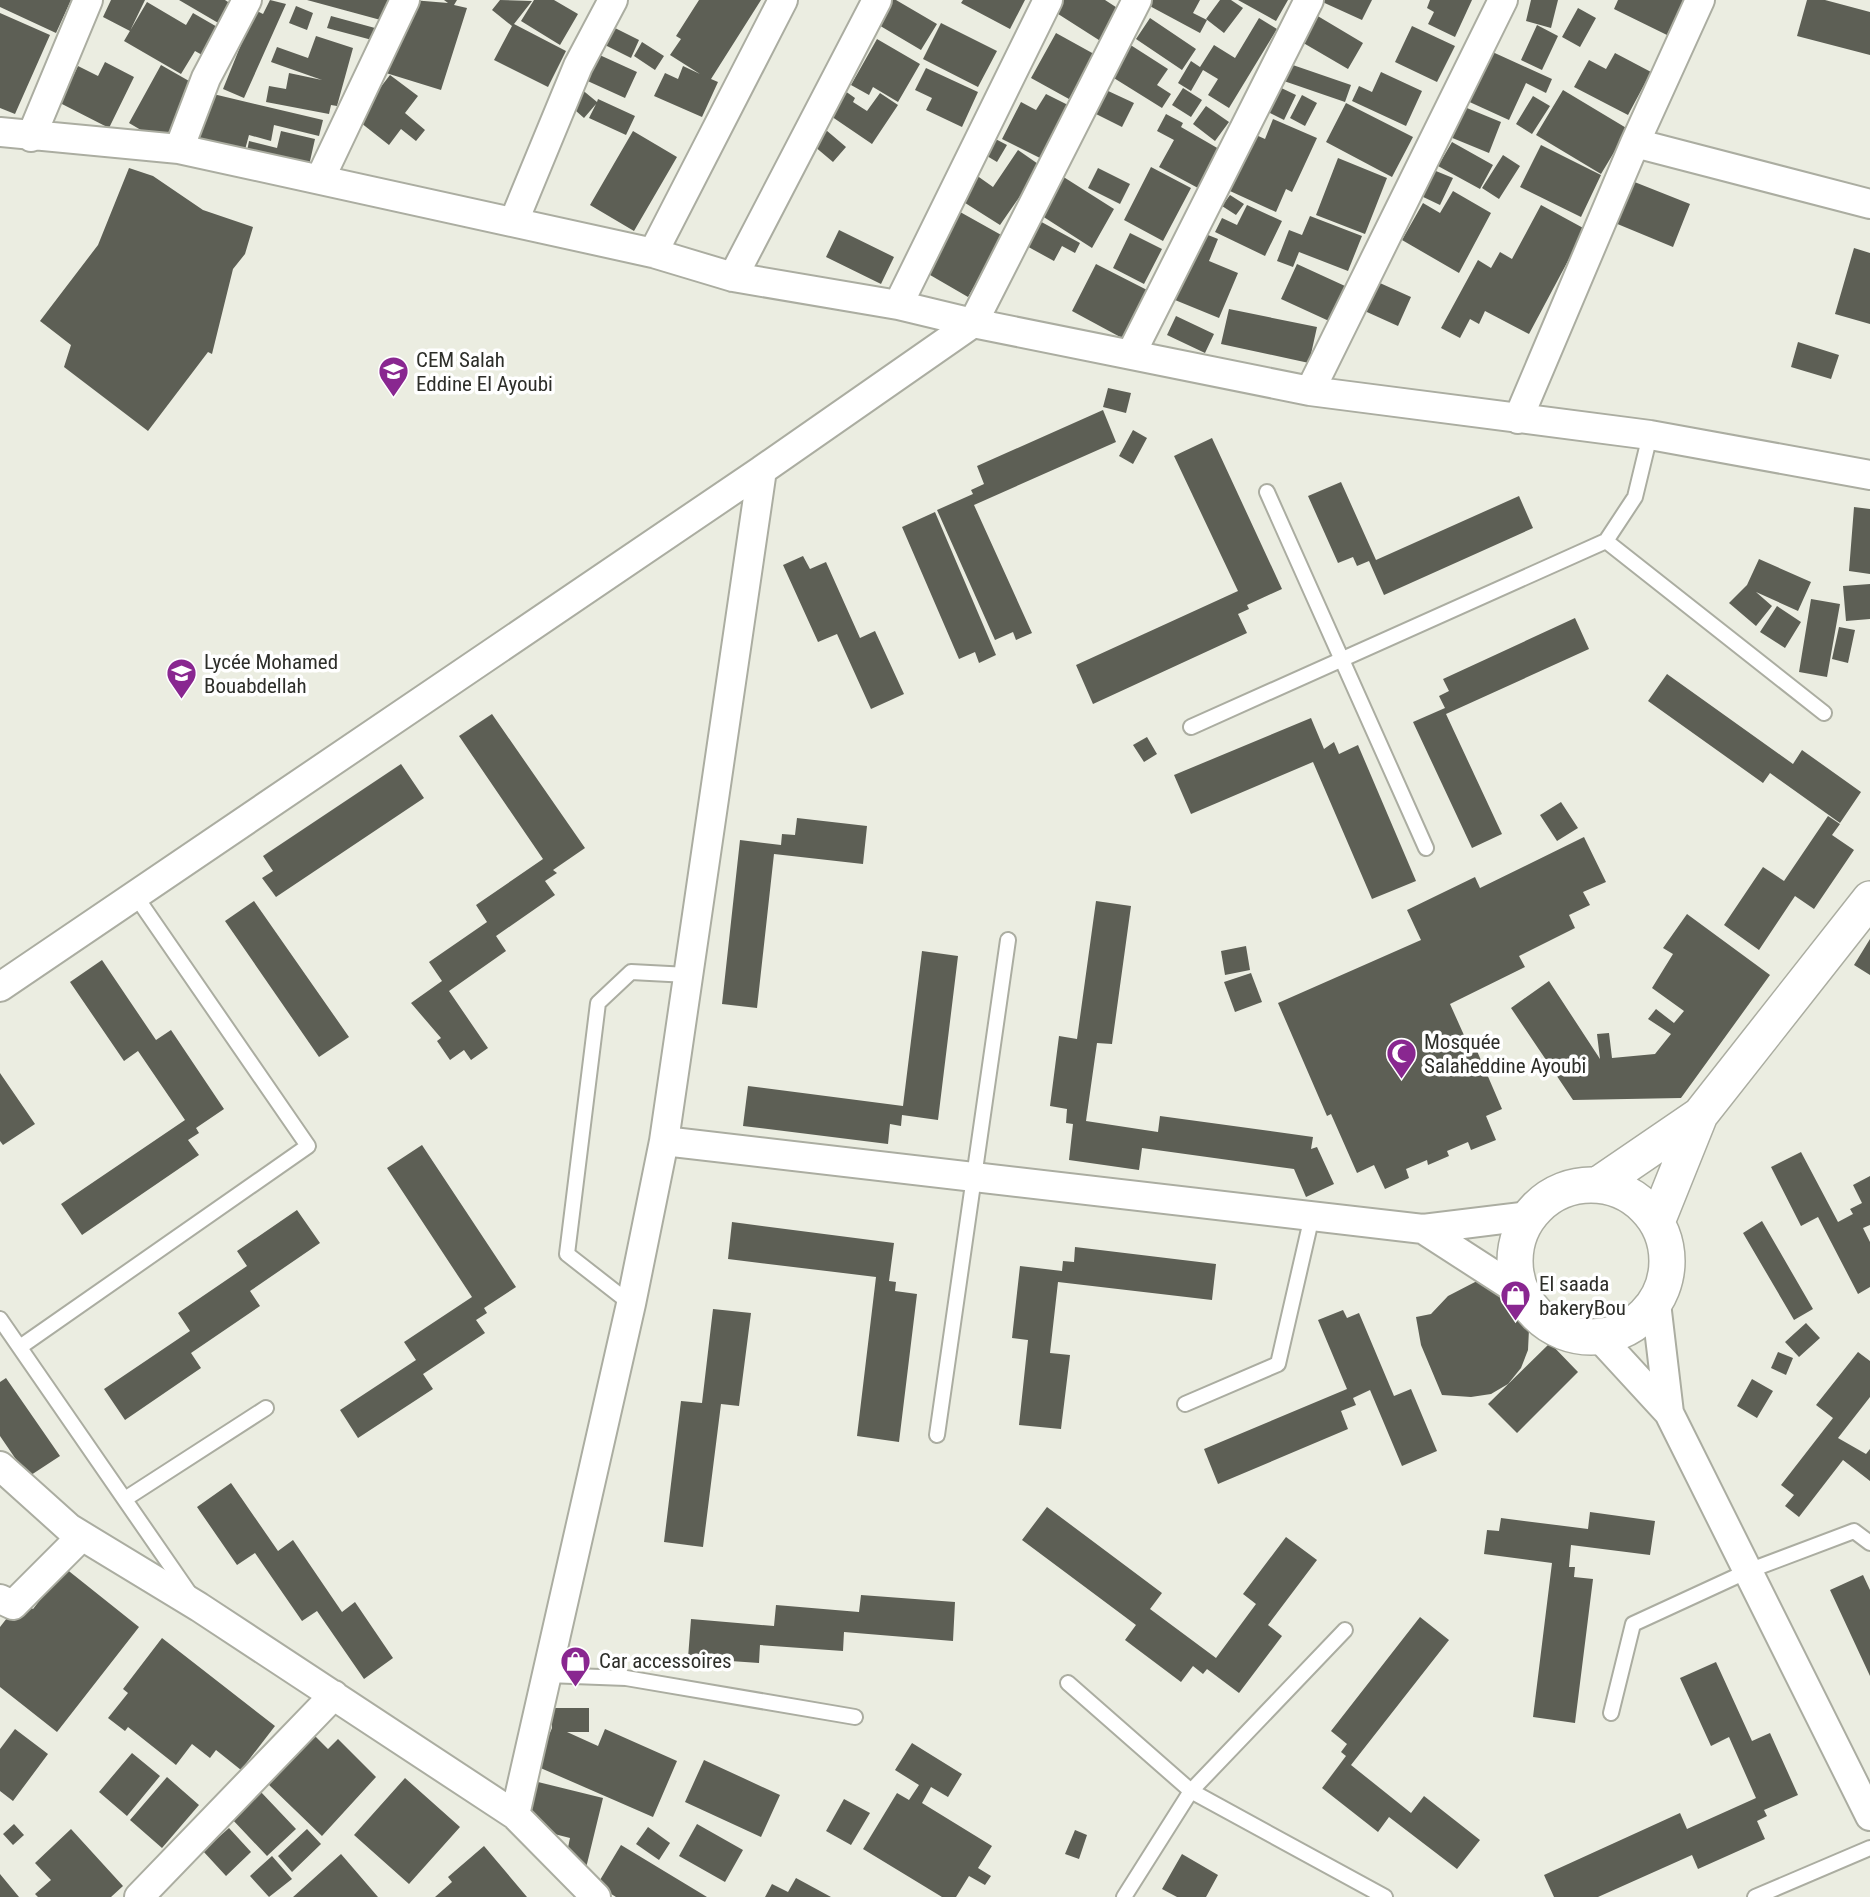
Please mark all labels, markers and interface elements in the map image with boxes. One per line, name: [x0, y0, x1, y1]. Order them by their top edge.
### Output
place label: CEM Salah Eddine El Ayoubi: [416, 348, 553, 396]
school or university icon: CEM Salah Eddine El Ayoubi: [376, 355, 410, 399]
place label: Lycée Mohamed Bouabdellah: [204, 650, 338, 698]
school or university icon: Lycée Mohamed Bouabdellah: [164, 657, 198, 701]
place label: Mosquée Salaheddine Ayoubi: [1424, 1030, 1586, 1078]
mosque icon: Mosquée Salaheddine Ayoubi: [1384, 1037, 1418, 1081]
place label: El saada bakeryBou: [1539, 1272, 1626, 1320]
shop icon: El saada bakeryBou: [1499, 1279, 1533, 1323]
shop icon: Car accessoires: [559, 1644, 593, 1688]
place label: Car accessoires: [599, 1649, 732, 1673]

